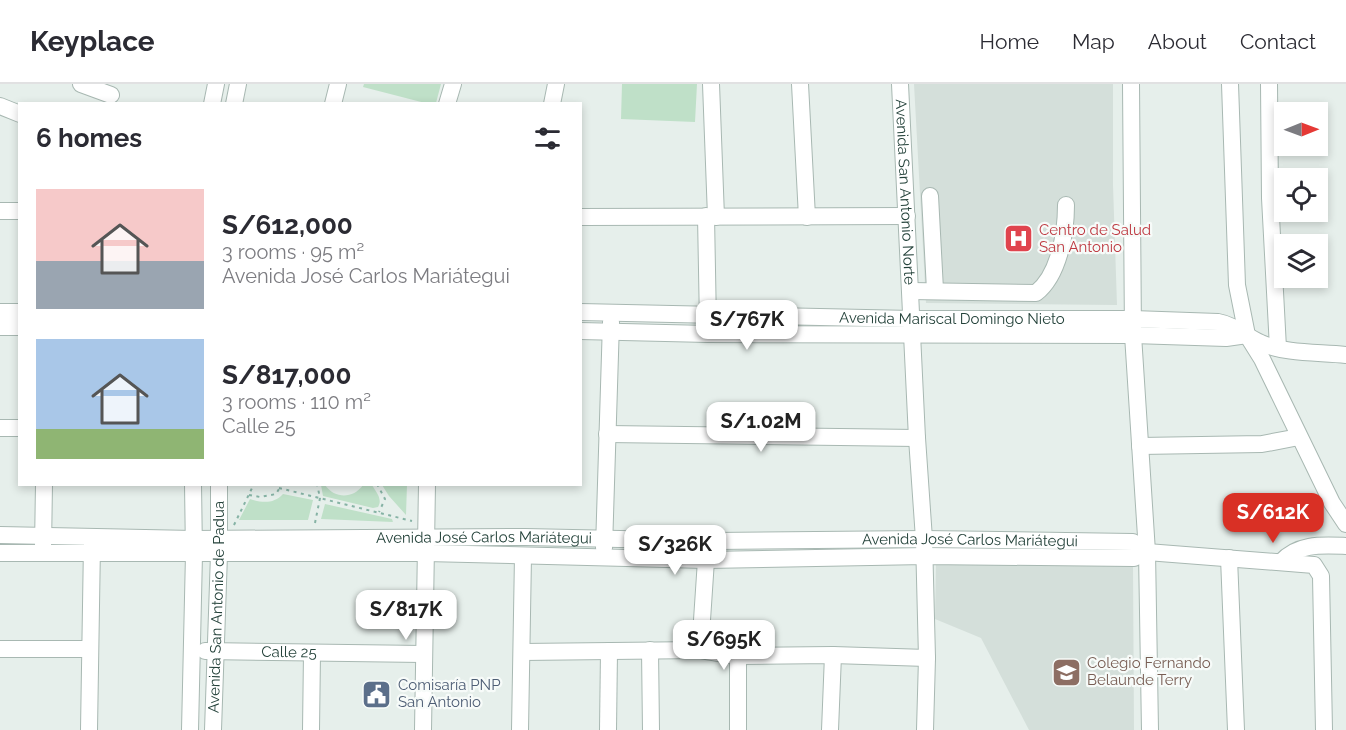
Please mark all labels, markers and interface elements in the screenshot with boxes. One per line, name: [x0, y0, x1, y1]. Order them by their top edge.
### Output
text: Keyplace: [30, 25, 155, 58]
text: Home: [980, 29, 1039, 54]
text: Map: [1072, 29, 1115, 54]
text: About: [1148, 29, 1207, 54]
text: Contact: [1240, 29, 1316, 54]
street label: Avenida San Antonio Norte: [892, 99, 919, 285]
north arrow: [1274, 102, 1328, 156]
map controls: [1274, 102, 1328, 288]
icon: filters: [531, 122, 564, 155]
text: 6 homes: [36, 123, 142, 153]
button: locate: [1274, 168, 1328, 222]
text: S/612,000: [222, 210, 353, 240]
icon: home: [84, 213, 156, 285]
place label: Centro de Salud San Antonio: [1039, 221, 1151, 256]
hospital icon: Centro de Salud San Antonio: [1002, 223, 1034, 255]
button: layers: [1274, 234, 1328, 288]
text: 3 rooms · 95 m²: [222, 240, 364, 264]
text: Avenida José Carlos Mariátegui: [222, 264, 510, 288]
pin: S/767K: [698, 300, 796, 351]
text: S/767K: [710, 307, 784, 331]
street label: Avenida Mariscal Domingo Nieto: [839, 308, 1065, 328]
text: S/817,000: [222, 360, 351, 390]
icon: home: [84, 363, 156, 435]
text: 3 rooms · 110 m²: [222, 390, 371, 414]
pin: S/1.02M: [706, 402, 816, 453]
text: S/1.02M: [721, 409, 802, 433]
text: Calle 25: [222, 414, 296, 438]
pin: S/612K: [1224, 493, 1322, 544]
text: S/612K: [1237, 500, 1309, 524]
street label: Avenida San Antonio de Padua: [205, 501, 228, 713]
pin: S/326K: [626, 525, 724, 576]
street label: Avenida José Carlos Mariátegui: [376, 528, 592, 547]
street label: Avenida José Carlos Mariátegui: [862, 530, 1078, 550]
text: S/326K: [638, 532, 712, 556]
pin: S/817K: [357, 590, 455, 641]
text: S/817K: [370, 597, 442, 621]
pin: S/695K: [675, 620, 773, 671]
text: S/695K: [687, 627, 761, 651]
street label: Calle 25: [261, 643, 317, 662]
place label: Colegio Fernando Belaunde Terry: [1087, 654, 1211, 689]
school or university icon: Colegio Fernando Belaunde Terry: [1050, 656, 1082, 688]
place label: Comisaría PNP San Antonio: [398, 676, 500, 711]
public building icon: Comisaría PNP San Antonio: [361, 678, 393, 710]

